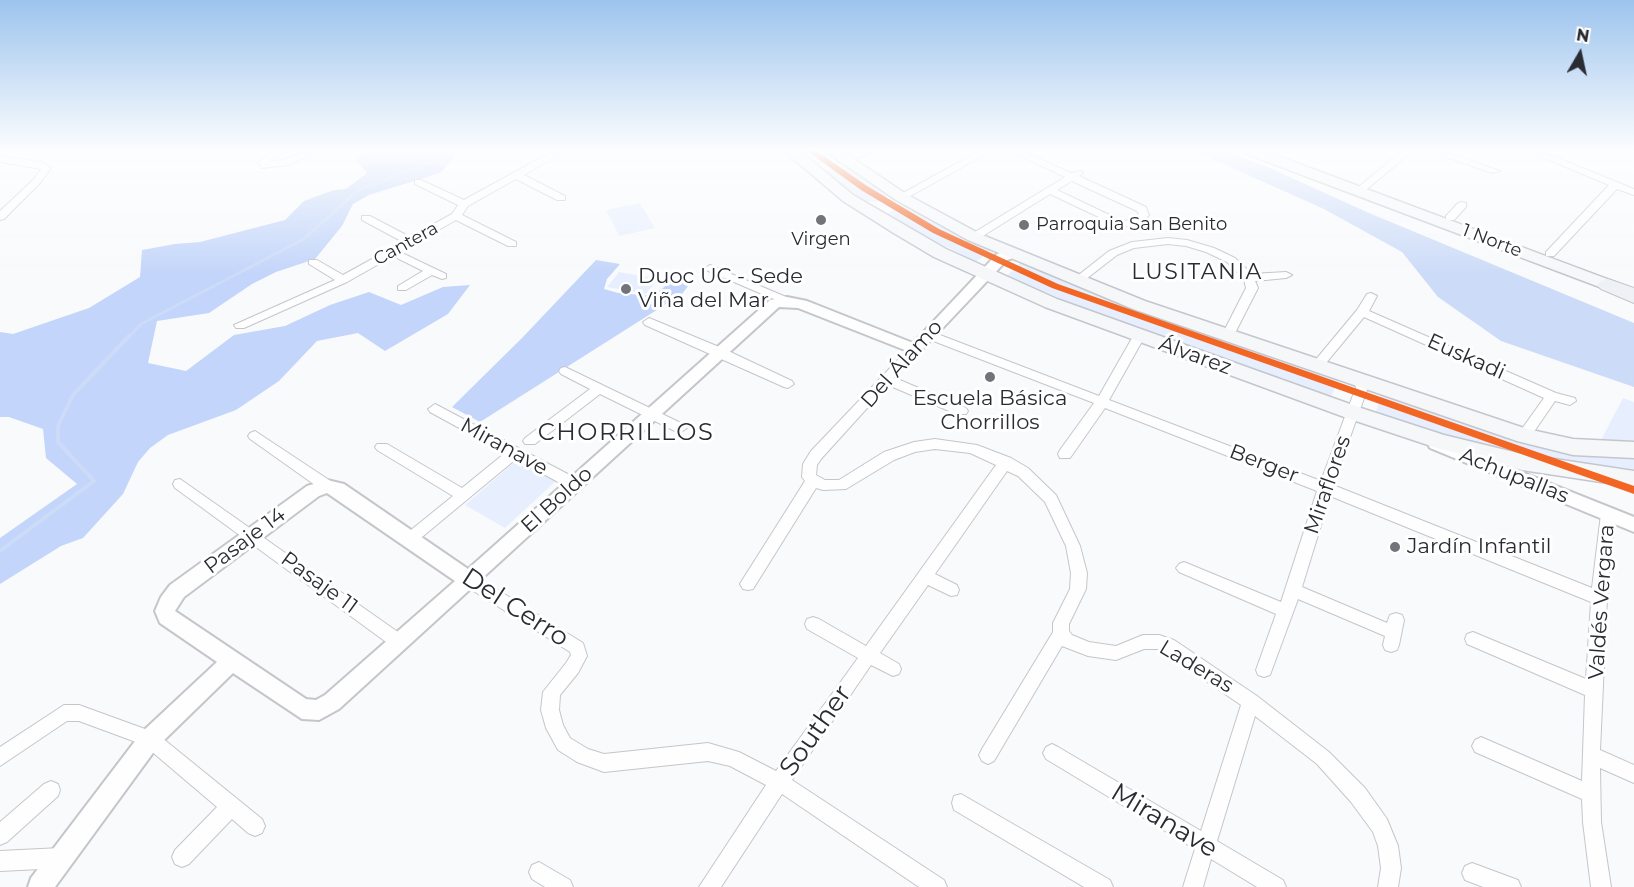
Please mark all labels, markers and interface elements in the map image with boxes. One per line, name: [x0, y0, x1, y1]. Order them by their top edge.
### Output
north arrow: [1550, 24, 1610, 84]
text: N: [1575, 25, 1591, 46]
marker: Virgen: [814, 213, 828, 227]
place label: Parroquia San Benito: [1036, 214, 1227, 236]
street label: Cantera: [370, 217, 442, 271]
marker: Parroquia San Benito: [1017, 218, 1031, 232]
street label: 1 Norte: [1459, 220, 1525, 262]
place label: Virgen: [791, 229, 851, 251]
district label: LUSITANIA: [1131, 260, 1263, 286]
place label: Duoc UC - Sede Viña del Mar: [638, 264, 803, 314]
marker: Duoc UC - Sede Viña del Mar: [619, 282, 633, 296]
street label: Del Álamo: [856, 315, 948, 413]
street label: Euskadi: [1423, 329, 1509, 385]
street label: Álvarez: [1155, 331, 1235, 381]
marker: Escuela Básica Chorrillos: [983, 370, 997, 384]
place label: Escuela Básica Chorrillos: [913, 386, 1067, 436]
street label: Miranave: [456, 413, 552, 481]
district label: CHORRILLOS: [538, 419, 714, 447]
street label: Miraflores: [1299, 432, 1357, 538]
street label: Berger: [1226, 439, 1302, 489]
street label: Achupallas: [1456, 443, 1572, 509]
street label: El Boldo: [516, 461, 598, 539]
street label: Pasaje 14: [199, 502, 291, 580]
street label: Valdés Vergara: [1584, 524, 1620, 680]
place label: Jardín Infantil: [1407, 534, 1552, 560]
marker: Jardín Infantil: [1388, 540, 1402, 554]
street label: Pasaje 11: [276, 547, 362, 619]
street label: Del Cerro: [456, 562, 574, 654]
street label: Laderas: [1154, 635, 1238, 699]
street label: Souther: [773, 679, 859, 783]
street label: Miranave: [1105, 777, 1223, 865]

